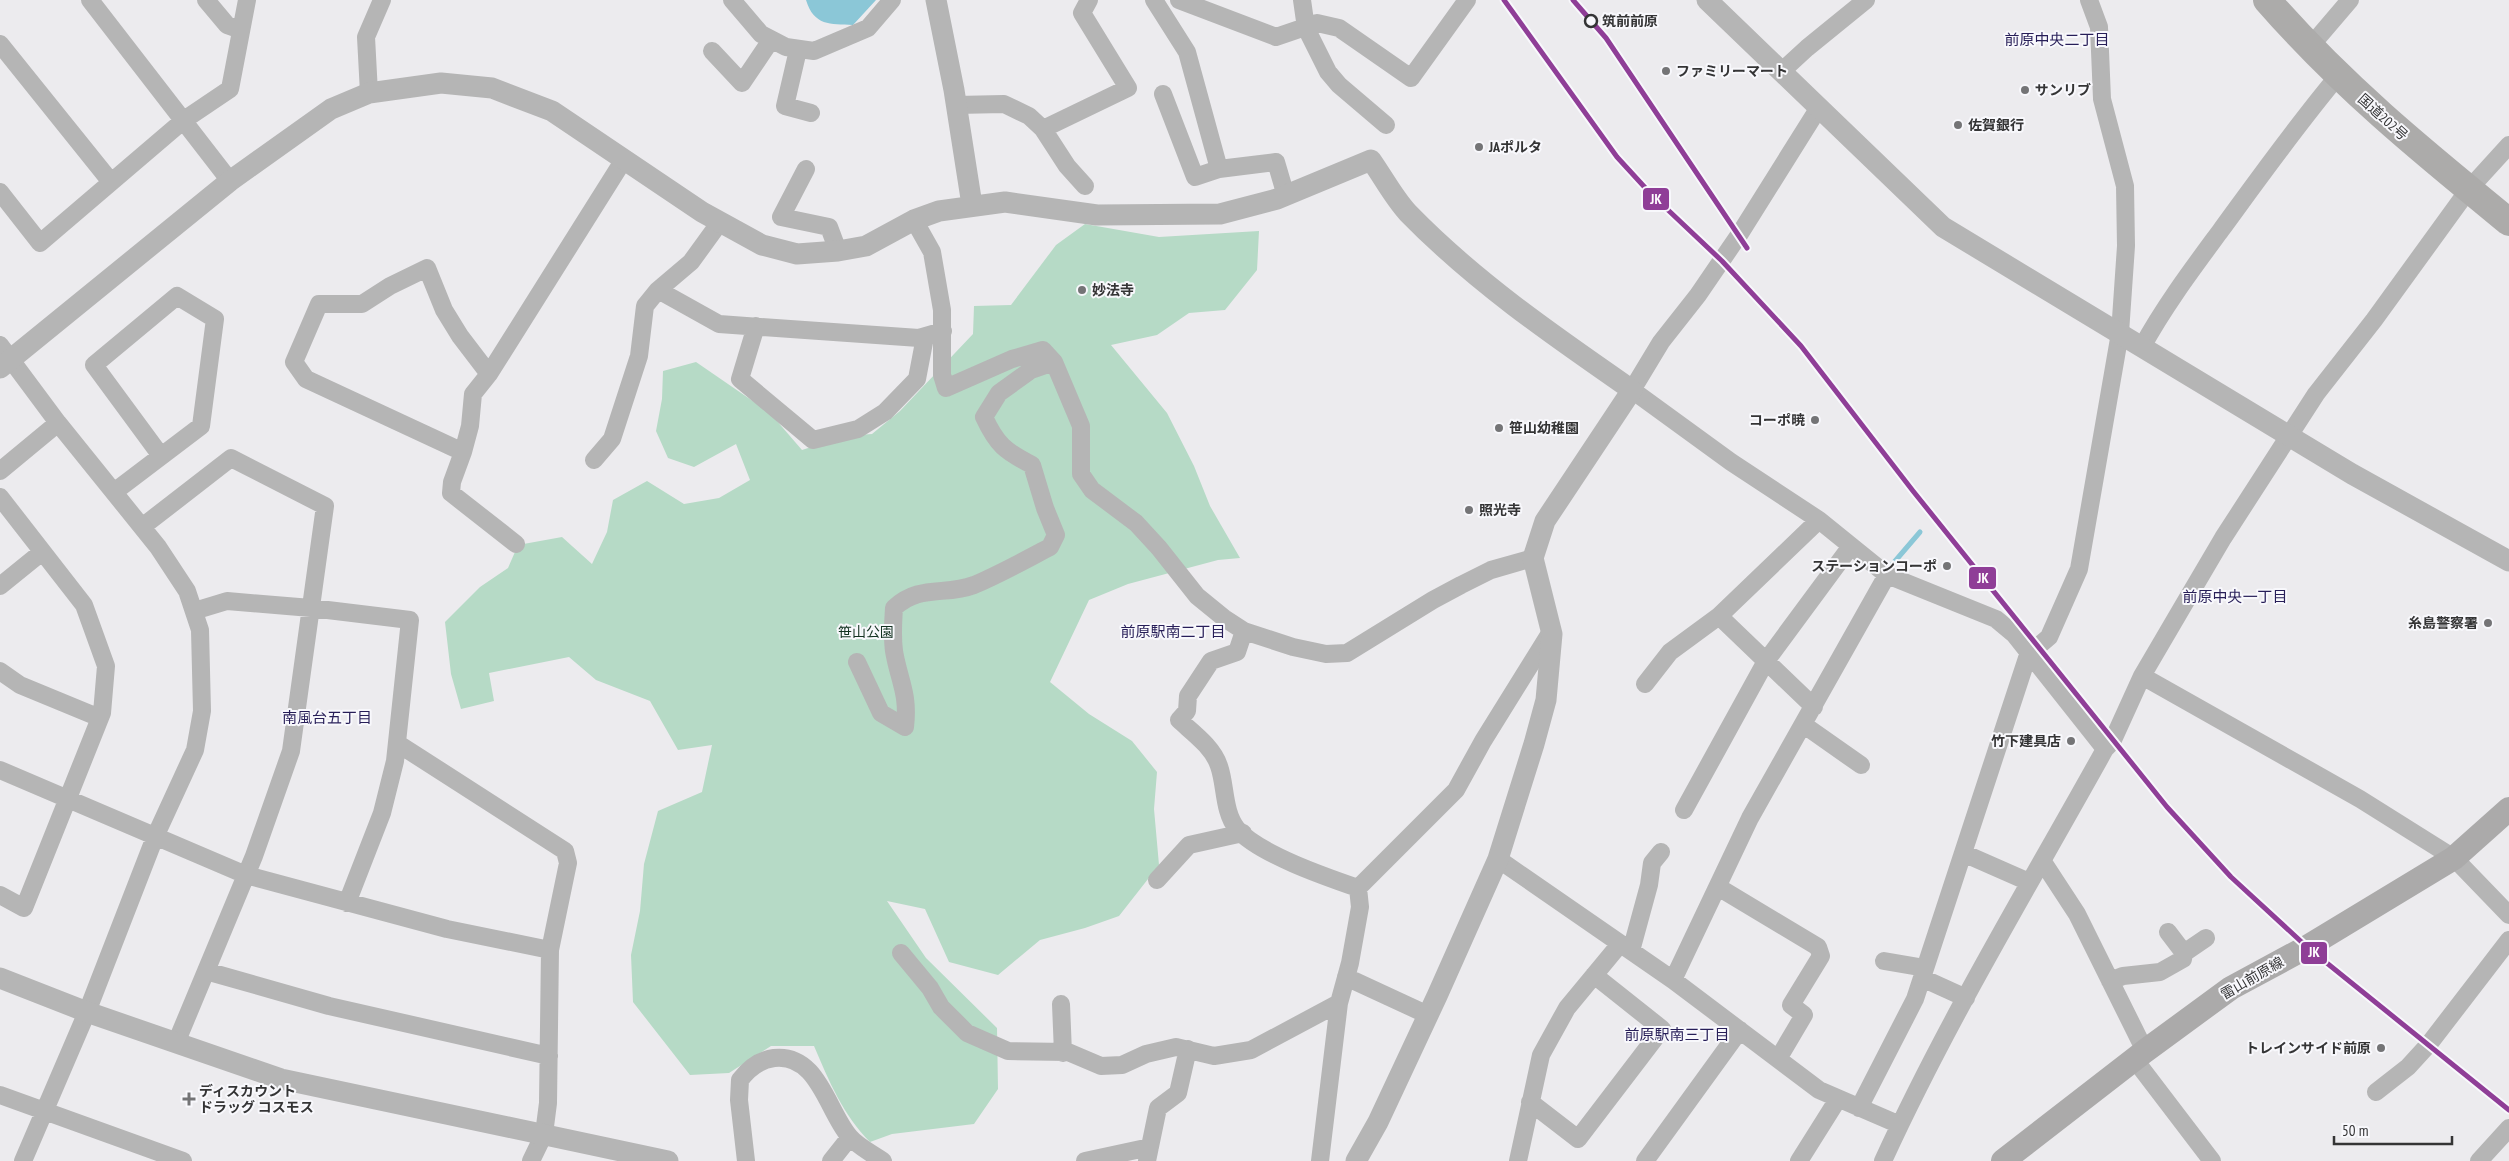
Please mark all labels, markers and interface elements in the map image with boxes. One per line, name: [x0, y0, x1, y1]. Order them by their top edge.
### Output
place label: 筑前前原: [1602, 12, 1658, 30]
marker: 筑前前原: [1584, 14, 1598, 28]
district label: 前原中央二丁目: [2004, 30, 2110, 49]
place label: ファミリーマート: [1676, 62, 1788, 80]
marker: ファミリーマート: [1660, 65, 1672, 77]
place label: サンリブ: [2035, 81, 2091, 99]
marker: サンリブ: [2019, 84, 2031, 96]
street label: 国道202号: [2354, 90, 2412, 144]
place label: 佐賀銀行: [1968, 116, 2024, 134]
marker: 佐賀銀行: [1952, 119, 1964, 131]
place label: JAポルタ: [1488, 138, 1542, 156]
marker: JAポルタ: [1473, 141, 1485, 153]
line badge: JK: [1642, 187, 1670, 211]
text: JK: [1649, 190, 1662, 208]
place label: 妙法寺: [1092, 281, 1134, 299]
marker: 妙法寺: [1076, 284, 1088, 296]
place label: コーポ暁: [1749, 411, 1805, 429]
marker: コーポ暁: [1809, 414, 1821, 426]
place label: 笹山幼稚園: [1509, 419, 1579, 437]
marker: 笹山幼稚園: [1493, 422, 1505, 434]
place label: 照光寺: [1479, 501, 1521, 519]
marker: 照光寺: [1463, 504, 1475, 516]
place label: ステーションコーポ: [1811, 557, 1937, 575]
marker: ステーションコーポ: [1941, 560, 1953, 572]
line badge: JK: [1968, 566, 1997, 590]
text: JK: [1976, 569, 1989, 587]
district label: 前原中央一丁目: [2182, 587, 2288, 606]
place label: 糸島警察署: [2408, 614, 2478, 632]
marker: 糸島警察署: [2482, 617, 2494, 629]
district label: 前原駅南二丁目: [1120, 622, 1226, 641]
park label: 笹山公園: [838, 623, 894, 641]
district label: 南風台五丁目: [282, 708, 372, 727]
place label: 竹下建具店: [1991, 732, 2061, 750]
marker: 竹下建具店: [2065, 735, 2077, 747]
line badge: JK: [2300, 941, 2328, 965]
text: JK: [2307, 943, 2320, 961]
street label: 雷山前原線: [2217, 953, 2287, 1003]
district label: 前原駅南三丁目: [1624, 1025, 1730, 1044]
place label: トレインサイド前原: [2245, 1039, 2371, 1057]
marker: トレインサイド前原: [2375, 1042, 2387, 1054]
place label: ディスカウント ドラッグ コスモス: [199, 1082, 314, 1116]
marker: ディスカウント ドラッグ コスモス: [183, 1093, 195, 1105]
scale bar: [2334, 1114, 2452, 1146]
text: 50 m: [2342, 1121, 2368, 1140]

